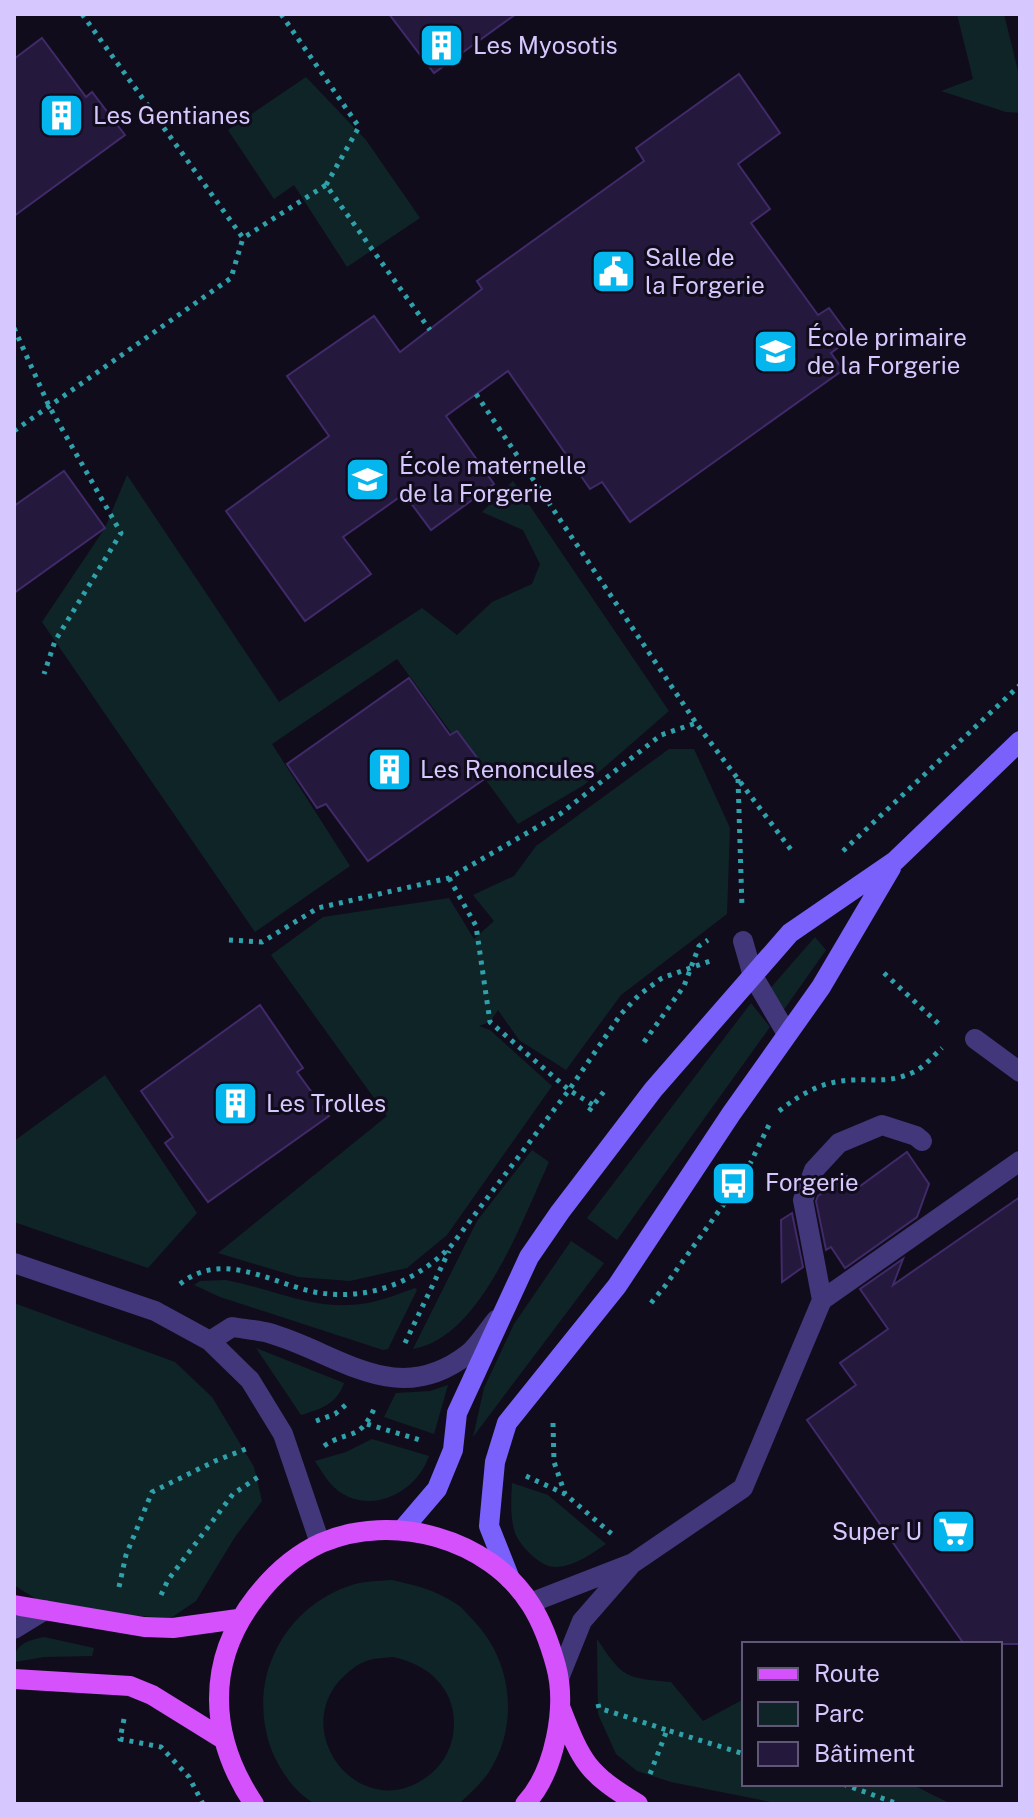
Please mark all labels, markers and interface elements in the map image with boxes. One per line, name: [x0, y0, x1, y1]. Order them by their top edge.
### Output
building icon: Les Myosotis: [418, 22, 466, 70]
place label: Les Myosotis: [473, 31, 618, 59]
building icon: Les Gentianes: [38, 92, 86, 140]
place label: Les Gentianes: [93, 101, 250, 129]
place label: Salle de la Forgerie: [645, 243, 765, 299]
public building icon: Salle de la Forgerie: [590, 248, 638, 296]
place label: École primaire de la Forgerie: [807, 323, 967, 379]
school or university icon: École primaire de la Forgerie: [752, 328, 800, 376]
place label: École maternelle de la Forgerie: [399, 451, 586, 507]
school or university icon: École maternelle de la Forgerie: [344, 456, 392, 504]
building icon: Les Renoncules: [365, 746, 413, 794]
place label: Les Renoncules: [420, 755, 595, 783]
building icon: Les Trolles: [211, 1080, 259, 1128]
place label: Les Trolles: [266, 1089, 386, 1117]
bus stop icon: Forgerie: [710, 1159, 758, 1207]
place label: Forgerie: [765, 1168, 859, 1196]
supermarket icon: Super U: [929, 1508, 977, 1556]
place label: Super U: [832, 1517, 922, 1545]
legend: [742, 1642, 1002, 1786]
text: Route: [814, 1659, 880, 1687]
text: Parc: [814, 1699, 865, 1727]
text: Bâtiment: [814, 1739, 915, 1767]

